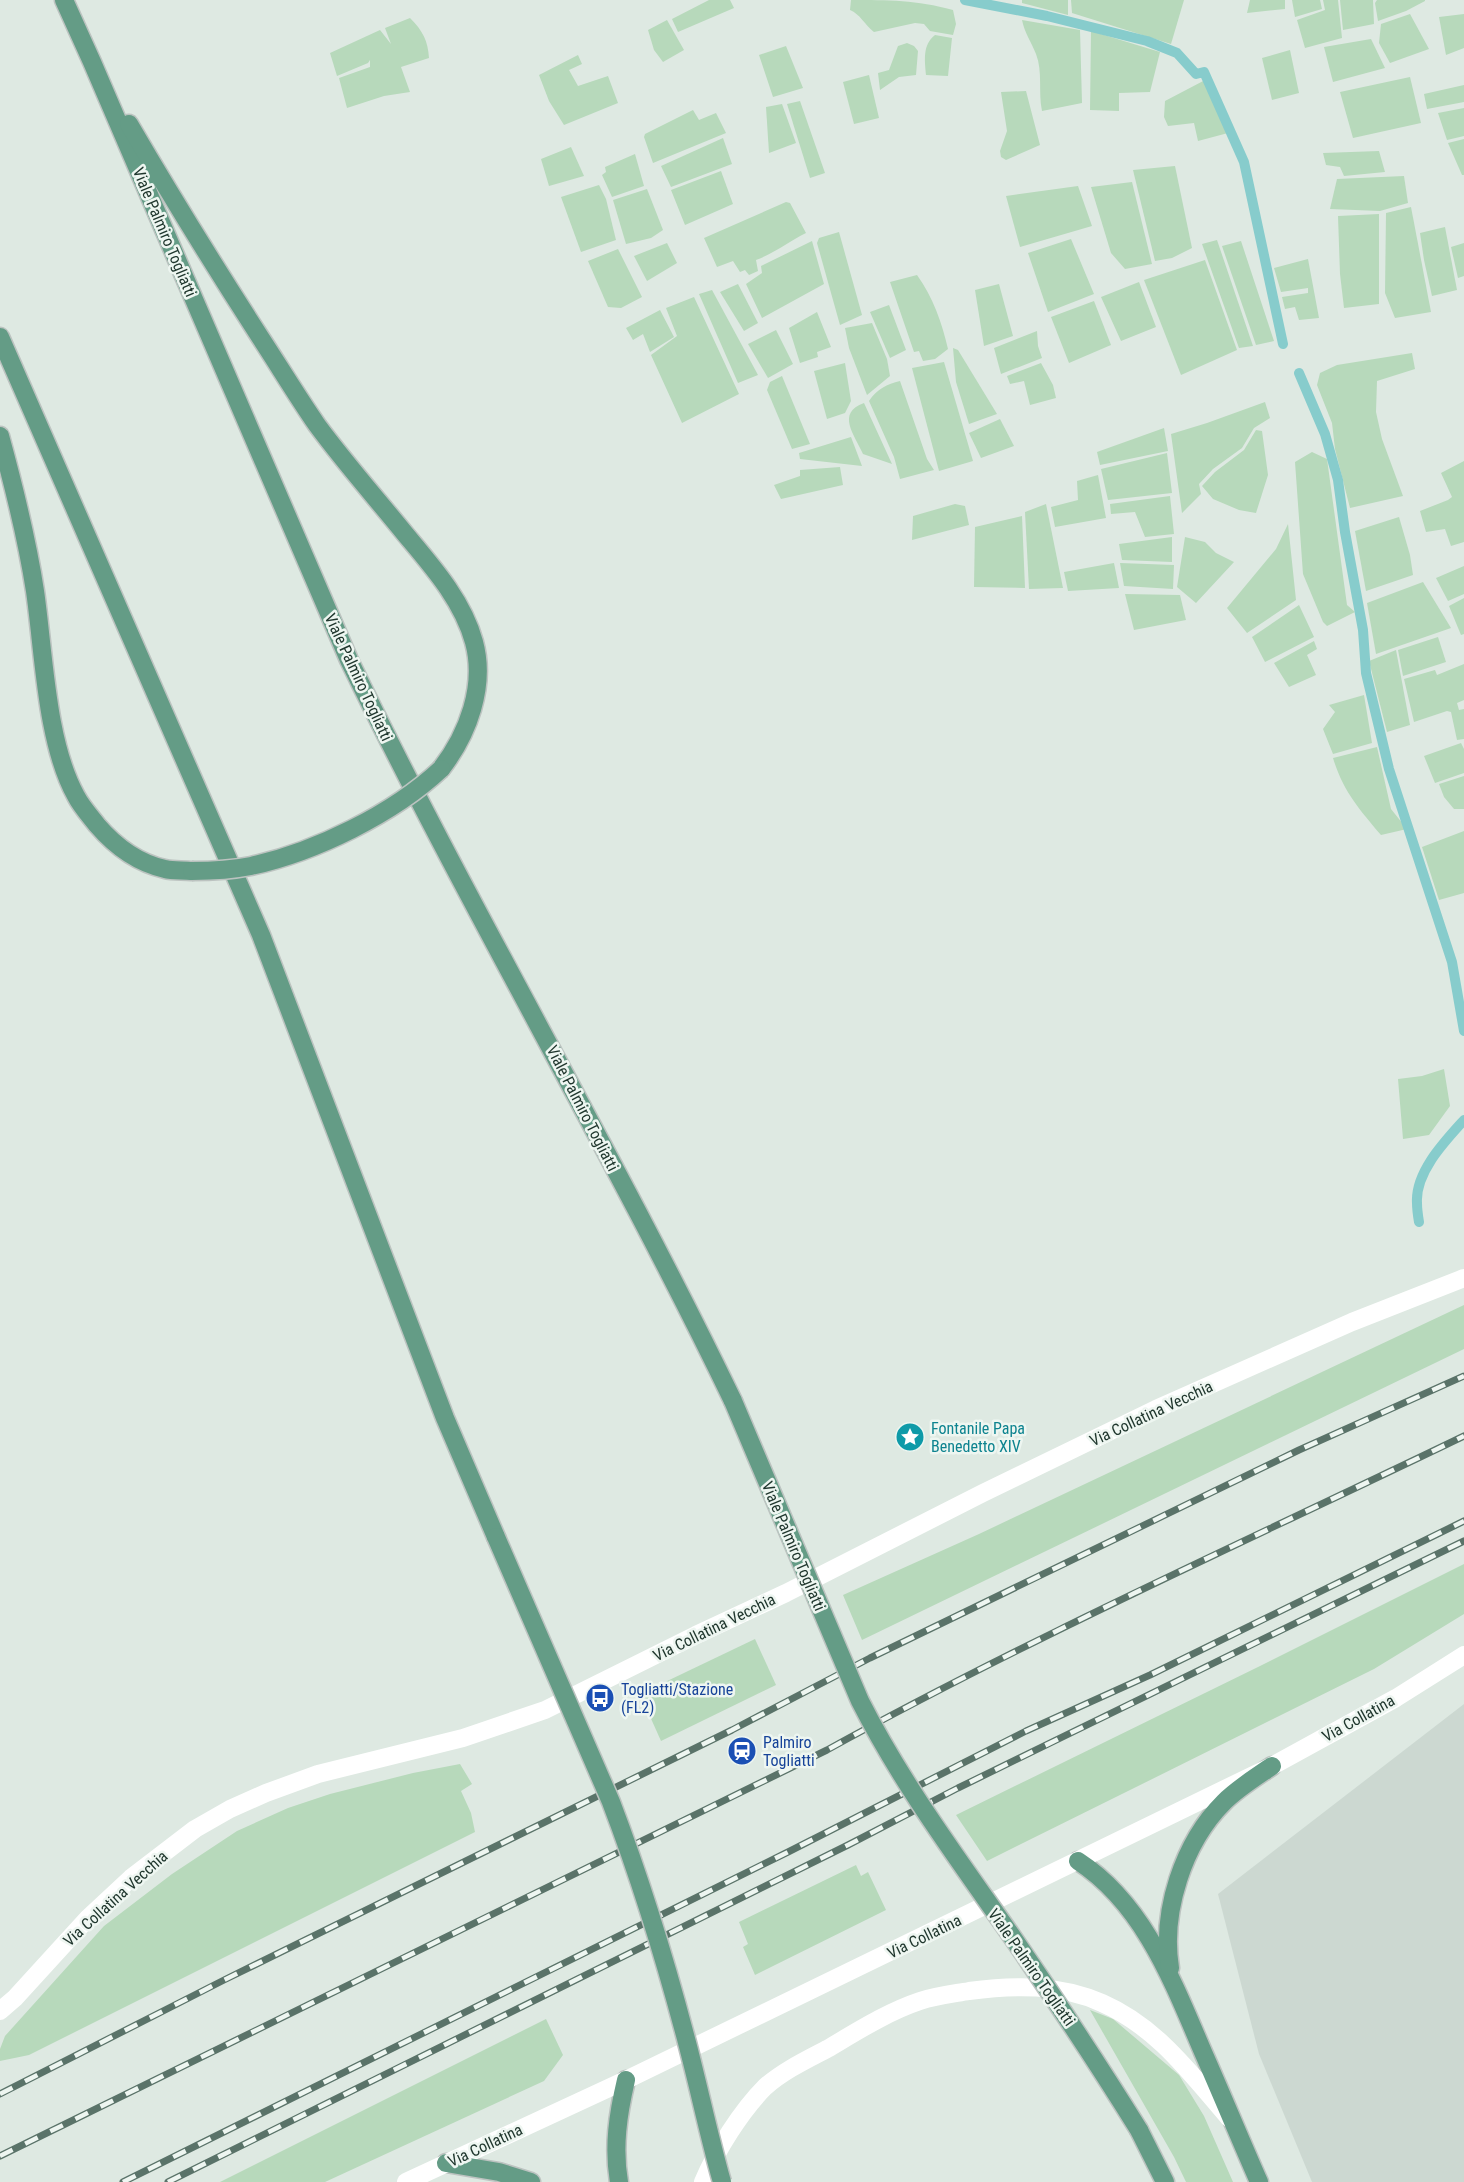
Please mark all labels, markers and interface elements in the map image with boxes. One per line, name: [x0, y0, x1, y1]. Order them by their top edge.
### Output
street label: Viale Palmiro Togliatti: [129, 165, 200, 300]
street label: Viale Palmiro Togliatti: [321, 610, 396, 744]
street label: Viale Palmiro Togliatti: [543, 1042, 623, 1174]
street label: Via Collatina Vecchia: [1087, 1377, 1216, 1450]
place label: Fontanile Papa Benedetto XIV: [931, 1419, 1025, 1456]
place icon: Fontanile Papa Benedetto XIV: [894, 1421, 926, 1453]
street label: Viale Palmiro Togliatti: [758, 1479, 829, 1614]
street label: Via Collatina Vecchia: [650, 1590, 778, 1665]
place label: Togliatti/Stazione (FL2): [621, 1680, 733, 1717]
bus stop icon: Togliatti/Stazione (FL2): [584, 1682, 616, 1714]
street label: Via Collatina: [1319, 1691, 1398, 1746]
place label: Palmiro Togliatti: [763, 1733, 815, 1770]
station icon: Palmiro Togliatti: [726, 1735, 758, 1767]
street label: Via Collatina Vecchia: [59, 1847, 171, 1950]
street label: Viale Palmiro Togliatti: [984, 1905, 1079, 2030]
street label: Via Collatina: [884, 1910, 964, 1963]
street label: Via Collatina: [445, 2120, 525, 2171]

